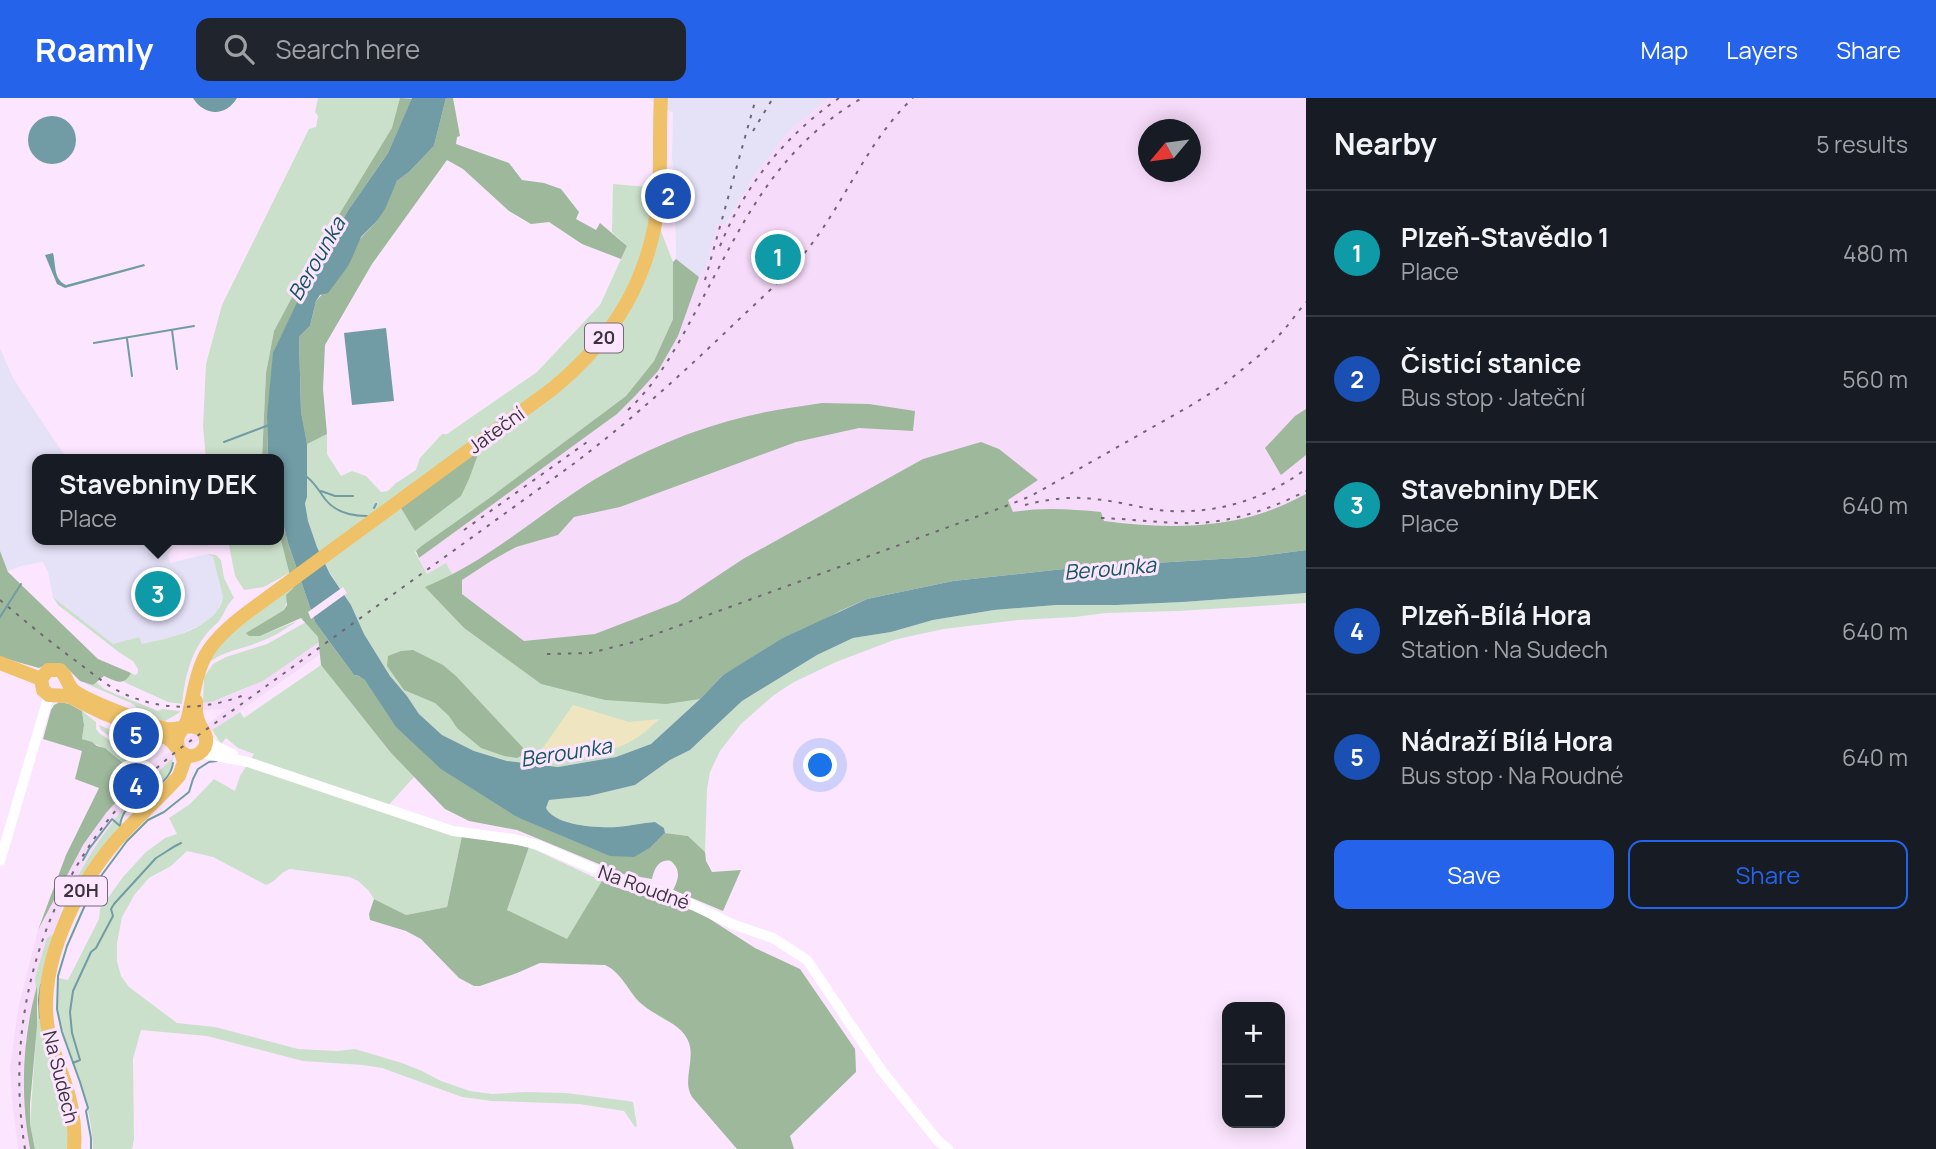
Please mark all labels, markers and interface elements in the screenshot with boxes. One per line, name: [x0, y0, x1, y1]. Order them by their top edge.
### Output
search box: [196, 18, 686, 81]
text: Roamly: [35, 27, 154, 72]
icon: search: [220, 30, 258, 68]
text: Search here: [276, 31, 420, 67]
text: Map: [1641, 33, 1688, 66]
text: Layers: [1726, 33, 1798, 66]
text: Share: [1836, 33, 1901, 66]
north arrow: [1138, 119, 1201, 182]
text: Nearby: [1334, 123, 1437, 164]
text: 5 results: [1816, 128, 1908, 160]
pin: 2: [645, 170, 691, 222]
water label: Berounka: [281, 211, 352, 305]
text: Plzeň-Stavědlo 1: [1401, 219, 1609, 255]
pin: 1: [755, 231, 801, 283]
text: 1: [1352, 237, 1362, 269]
text: 480 m: [1843, 237, 1908, 269]
text: Place: [1401, 255, 1459, 287]
road number: 20: [585, 324, 623, 352]
text: Čisticí stanice: [1401, 345, 1581, 381]
text: 2: [1350, 363, 1364, 395]
text: 560 m: [1842, 363, 1908, 395]
text: Bus stop · Jateční: [1401, 381, 1585, 413]
street label: Jateční: [462, 401, 530, 459]
popup: [32, 454, 284, 545]
text: Stavebniny DEK: [59, 466, 257, 502]
text: Stavebniny DEK: [1401, 471, 1599, 507]
text: 3: [1350, 489, 1364, 521]
text: 640 m: [1842, 489, 1908, 521]
text: Place: [59, 502, 117, 534]
text: Place: [1401, 507, 1459, 539]
water label: Berounka: [1063, 550, 1158, 586]
pin: 3: [135, 568, 181, 620]
text: Plzeň-Bílá Hora: [1401, 597, 1592, 633]
text: 4: [1350, 615, 1364, 647]
text: 640 m: [1842, 615, 1908, 647]
text: Station · Na Sudech: [1401, 633, 1608, 665]
pin: 5: [113, 709, 159, 761]
text: Nádraží Bílá Hora: [1401, 723, 1613, 759]
water label: Berounka: [518, 731, 615, 773]
text: 5: [1350, 741, 1364, 773]
text: 640 m: [1842, 741, 1908, 773]
your location: [803, 748, 837, 782]
text: Bus stop · Na Roudné: [1401, 759, 1624, 791]
pin: 4: [113, 760, 159, 812]
button: Save: [1334, 840, 1614, 909]
button: Share: [1628, 840, 1908, 909]
street label: Na Roudné: [595, 858, 693, 916]
road number: 20H: [55, 876, 107, 906]
map controls: [1222, 1002, 1285, 1128]
button: +: [1222, 1002, 1285, 1065]
street label: Na Sudech: [37, 1028, 85, 1126]
button: −: [1222, 1065, 1285, 1128]

